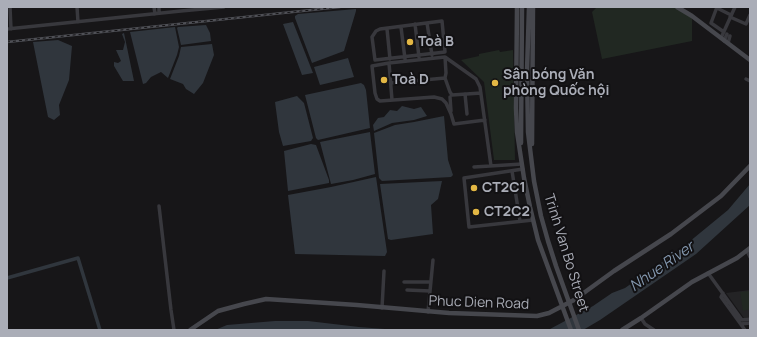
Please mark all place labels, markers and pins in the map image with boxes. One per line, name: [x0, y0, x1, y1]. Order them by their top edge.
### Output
place label: Toà B: [418, 34, 454, 50]
marker: Toà B: [405, 37, 415, 47]
place label: Sân bóng Văn phòng Quốc hội: [503, 67, 609, 100]
place label: Toà D: [392, 72, 429, 88]
marker: Toà D: [379, 75, 389, 85]
marker: Sân bóng Văn phòng Quốc hội: [490, 78, 500, 88]
place label: CT2C1: [482, 180, 526, 196]
marker: CT2C1: [469, 183, 479, 193]
place label: CT2C2: [484, 204, 530, 220]
marker: CT2C2: [471, 207, 481, 217]

